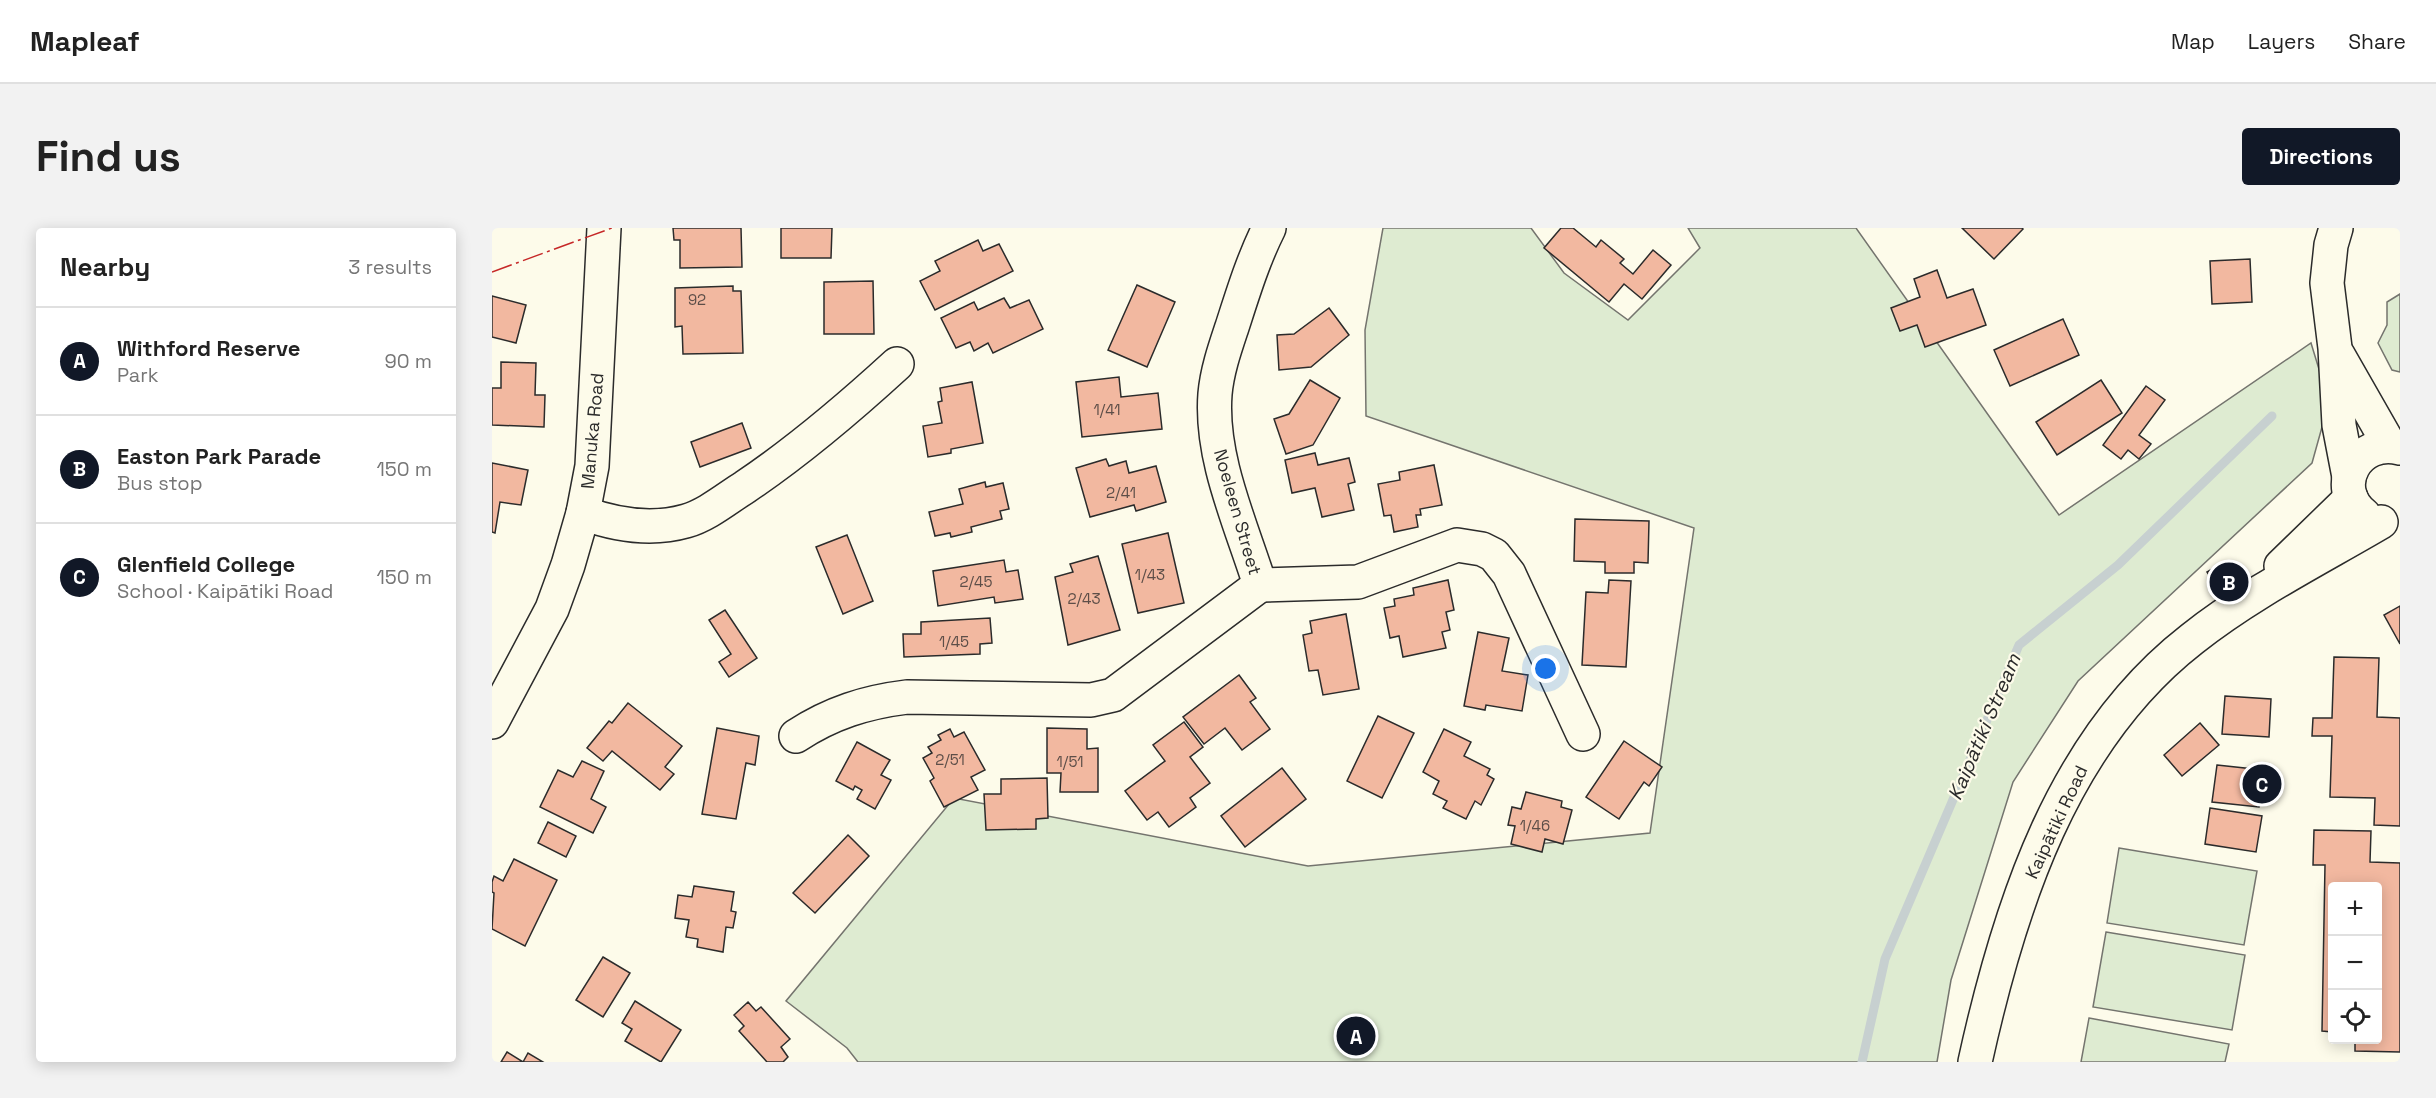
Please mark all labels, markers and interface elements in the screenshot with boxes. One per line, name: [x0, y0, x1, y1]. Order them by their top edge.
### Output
text: Mapleaf: [30, 23, 140, 59]
text: Map: [2171, 28, 2215, 55]
text: Layers: [2248, 28, 2315, 55]
text: Share: [2348, 28, 2406, 55]
button: Directions: [2242, 128, 2400, 185]
text: Find us: [36, 130, 181, 183]
text: Nearby: [60, 250, 150, 284]
text: 3 results: [348, 254, 432, 280]
house number: 92: [688, 290, 706, 309]
text: Withford Reserve: [117, 334, 301, 362]
text: A: [73, 348, 86, 374]
text: 90 m: [385, 348, 432, 374]
text: Park: [117, 362, 159, 388]
street label: Manuka Road: [575, 372, 609, 490]
house number: 1/41: [1093, 400, 1121, 419]
text: Easton Park Parade: [117, 442, 321, 470]
street label: Noeleen Street: [1209, 446, 1267, 578]
text: B: [73, 456, 86, 482]
text: 150 m: [377, 456, 432, 482]
text: Bus stop: [117, 470, 203, 496]
house number: 2/41: [1106, 483, 1136, 502]
text: Glenfield College: [117, 550, 295, 578]
pin: B: [2210, 560, 2248, 604]
text: C: [73, 564, 86, 590]
text: 150 m: [377, 564, 432, 590]
house number: 1/43: [1135, 565, 1165, 584]
house number: 2/45: [960, 572, 992, 591]
text: School · Kaipātiki Road: [117, 578, 333, 604]
house number: 2/43: [1067, 589, 1101, 608]
house number: 1/45: [939, 632, 969, 651]
water label: Kaipātiki Stream: [1941, 649, 2027, 804]
your location: [1531, 654, 1560, 683]
house number: 2/51: [935, 750, 965, 769]
house number: 1/51: [1057, 752, 1083, 771]
street label: Kaipātiki Road: [2020, 762, 2092, 882]
pin: C: [2242, 762, 2282, 806]
house number: 1/46: [1520, 816, 1550, 835]
map controls: [2328, 882, 2382, 1044]
button: +: [2328, 882, 2382, 936]
button: −: [2328, 936, 2382, 990]
button: locate: [2328, 990, 2382, 1044]
pin: A: [1336, 1014, 1376, 1058]

